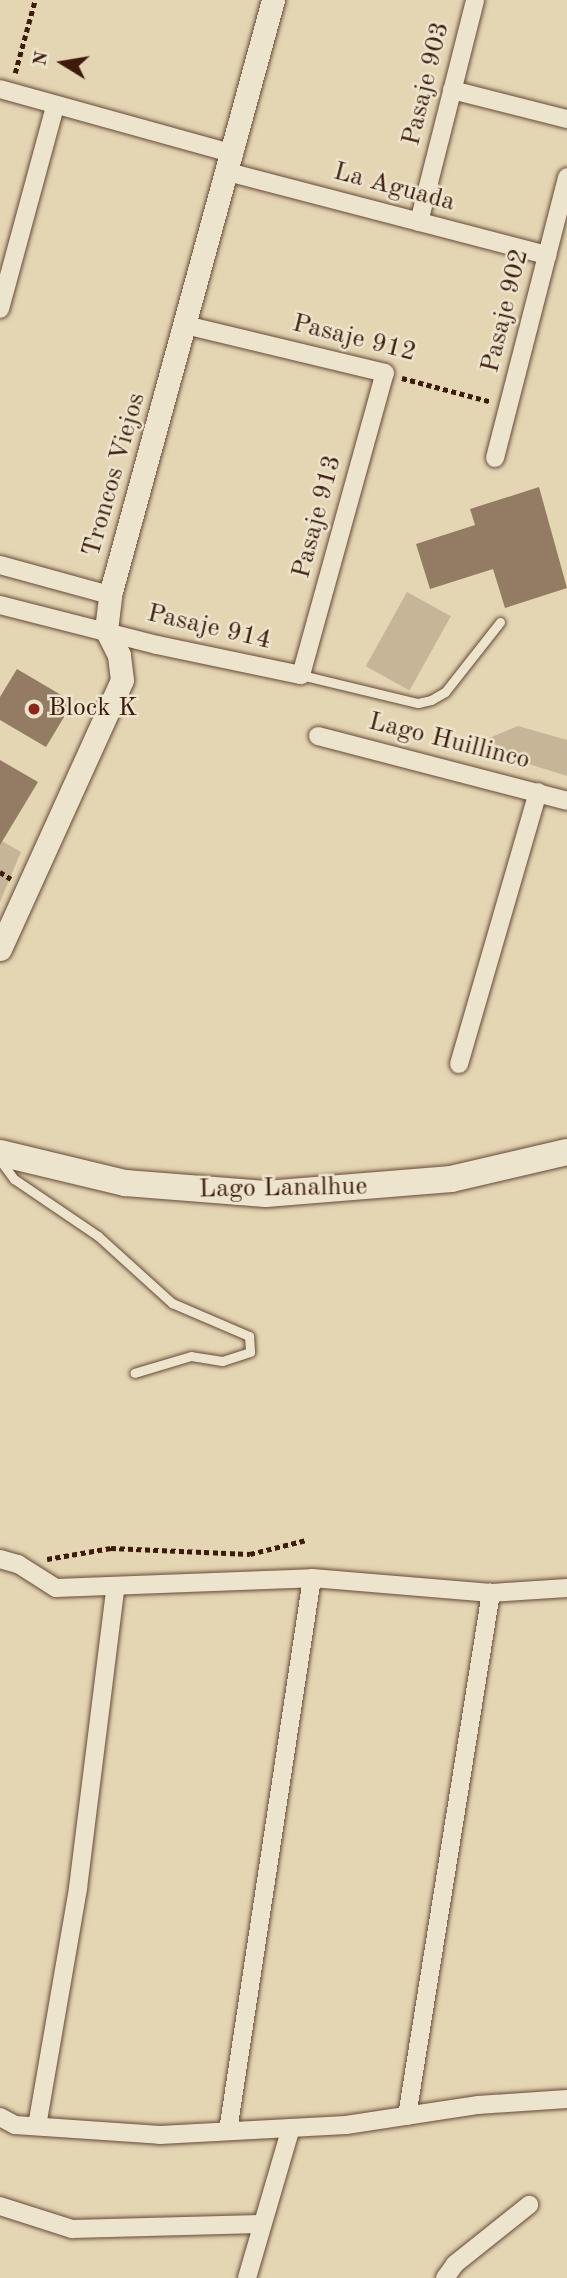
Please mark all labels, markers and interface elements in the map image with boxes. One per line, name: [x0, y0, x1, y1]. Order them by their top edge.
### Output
street label: Pasaje 903: [397, 19, 457, 149]
north arrow: [28, 28, 98, 98]
text: N: [31, 50, 53, 68]
street label: La Aguada: [330, 157, 458, 219]
street label: Pasaje 902: [476, 246, 536, 376]
street label: Pasaje 912: [289, 309, 419, 369]
street label: Troncos Viejos: [77, 389, 153, 561]
street label: Pasaje 913: [287, 452, 349, 582]
street label: Pasaje 914: [144, 599, 274, 657]
place label: Block K: [48, 693, 138, 725]
marker: Block K: [26, 701, 42, 717]
street label: Lago Huillinco: [365, 707, 533, 777]
street label: Lago Lanalhue: [198, 1172, 368, 1206]

